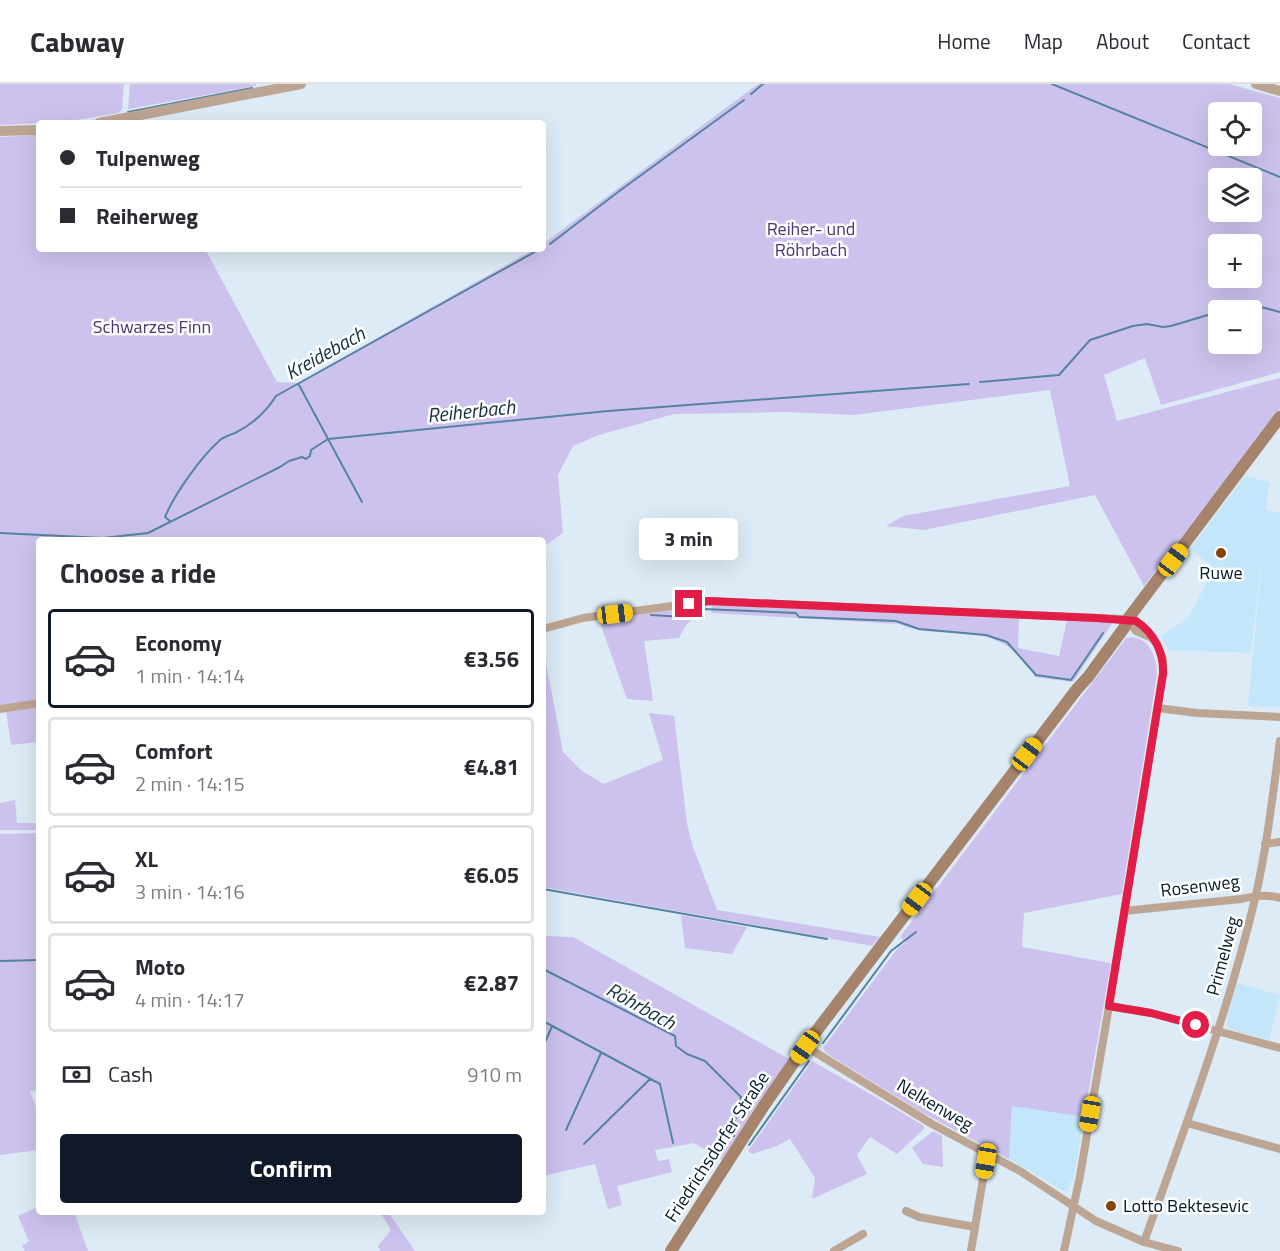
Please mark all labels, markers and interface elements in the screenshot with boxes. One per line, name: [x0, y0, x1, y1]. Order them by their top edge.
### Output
text: Cabway: [30, 20, 124, 63]
text: Home: [937, 25, 991, 57]
text: Map: [1024, 25, 1063, 57]
text: About: [1096, 25, 1149, 57]
text: Contact: [1182, 25, 1250, 57]
map controls: [1208, 102, 1262, 354]
button: locate: [1208, 102, 1262, 156]
text: Tulpenweg: [96, 141, 200, 175]
button: layers: [1208, 168, 1262, 222]
text: Reiherweg: [96, 199, 198, 233]
park label: Reiher- und Röhrbach: [767, 215, 855, 263]
button: +: [1208, 234, 1262, 288]
button: −: [1208, 300, 1262, 354]
park label: Schwarzes Finn: [93, 313, 211, 340]
water label: Kreidebach: [279, 317, 371, 387]
water label: Reiherbach: [425, 390, 517, 431]
callout: 3 min: [640, 517, 738, 559]
text: 3 min: [664, 523, 713, 554]
car: [1155, 540, 1191, 580]
marker: Ruwe: [1214, 546, 1228, 560]
text: Choose a ride: [60, 552, 216, 593]
place label: Ruwe: [1199, 559, 1243, 586]
route end: [675, 590, 702, 617]
car: [596, 603, 634, 625]
text: Economy: [135, 626, 222, 660]
icon: car: [63, 632, 117, 686]
text: €3.56: [464, 642, 519, 676]
text: 1 min · 14:14: [135, 660, 245, 691]
text: Comfort: [135, 734, 213, 768]
car: [1009, 734, 1045, 774]
icon: car: [63, 740, 117, 794]
text: €4.81: [464, 750, 519, 784]
text: 2 min · 14:15: [135, 768, 245, 799]
text: XL: [135, 842, 158, 876]
icon: car: [63, 848, 117, 902]
text: €6.05: [464, 858, 519, 892]
street label: Rosenweg: [1159, 867, 1241, 904]
text: 3 min · 14:16: [135, 876, 245, 907]
car: [899, 879, 935, 919]
street label: Primelweg: [1199, 913, 1246, 999]
text: Moto: [135, 950, 185, 984]
icon: car: [63, 956, 117, 1010]
text: €2.87: [464, 966, 519, 1000]
water label: Röhrbach: [601, 974, 683, 1038]
text: 4 min · 14:17: [135, 984, 245, 1015]
route start: [1182, 1011, 1209, 1038]
car: [787, 1027, 823, 1067]
text: Cash: [108, 1057, 153, 1091]
icon: cash: [60, 1058, 93, 1091]
text: 910 m: [467, 1059, 522, 1090]
street label: Friedrichsdorfer Straße: [658, 1066, 776, 1227]
street label: Nelkenweg: [892, 1072, 979, 1137]
car: [1078, 1095, 1102, 1133]
button: Confirm: [60, 1134, 522, 1203]
car: [974, 1142, 998, 1180]
place label: Lotto Bektesevic: [1123, 1192, 1249, 1219]
marker: Lotto Bektesevic: [1104, 1199, 1118, 1213]

